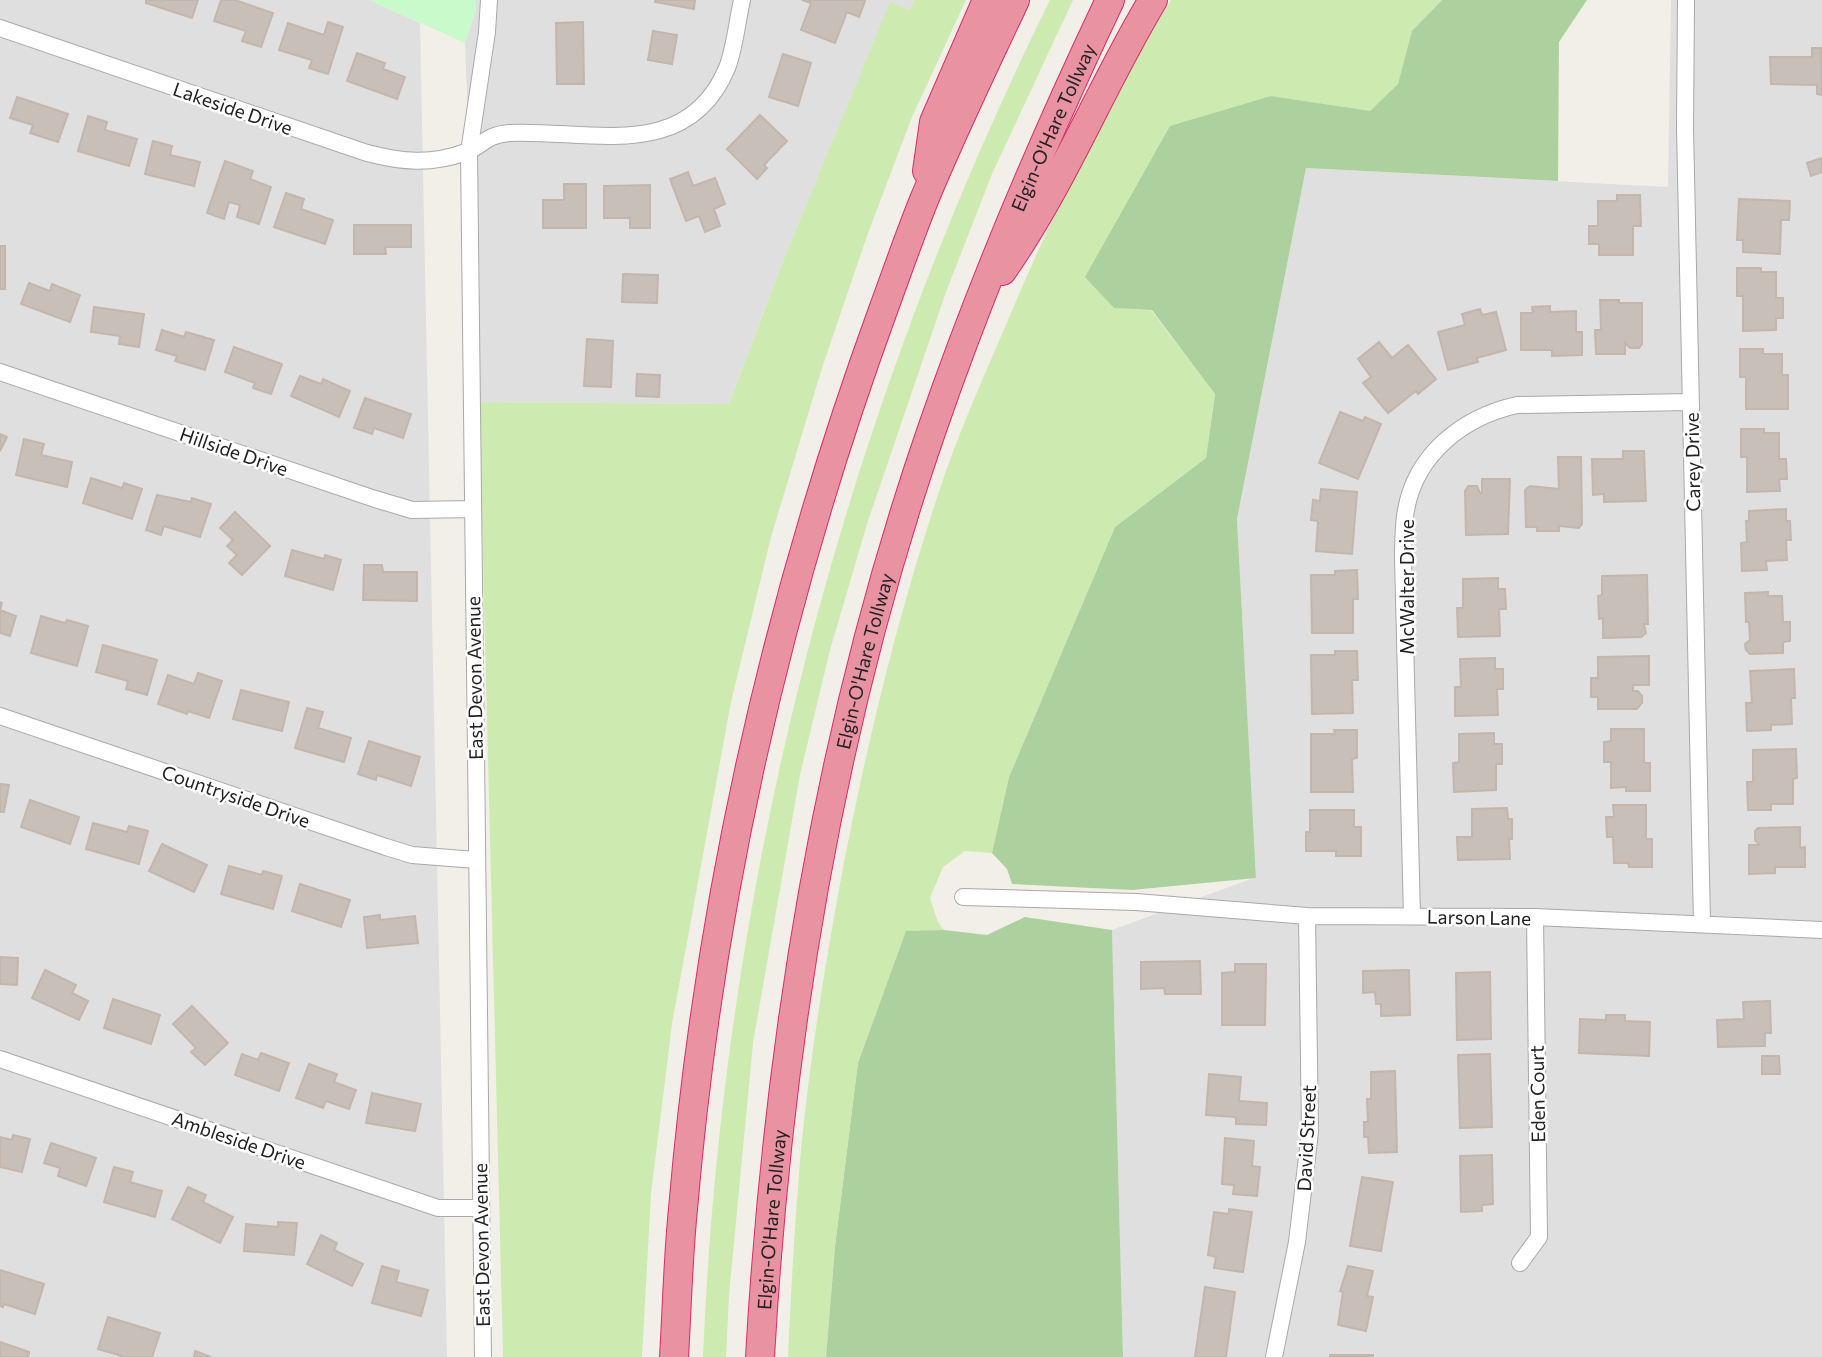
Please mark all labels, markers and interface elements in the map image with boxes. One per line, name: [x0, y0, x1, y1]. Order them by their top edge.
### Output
street label: Elgin-O'Hare Tollway: [1005, 39, 1100, 214]
street label: Lakeside Drive: [170, 77, 296, 139]
street label: Carey Drive: [1680, 412, 1704, 512]
street label: Hillside Drive: [177, 422, 291, 480]
street label: McWalter Drive: [1395, 519, 1418, 655]
street label: Elgin-O'Hare Tollway: [830, 570, 897, 751]
street label: East Devon Avenue: [461, 596, 487, 760]
street label: Countryside Drive: [159, 760, 313, 832]
street label: Larson Lane: [1427, 905, 1531, 929]
street label: Eden Court: [1525, 1045, 1549, 1143]
street label: David Street: [1292, 1084, 1320, 1192]
street label: Ambleside Drive: [169, 1106, 309, 1174]
street label: Elgin-O'Hare Tollway: [751, 1128, 790, 1310]
street label: East Devon Avenue: [468, 1163, 494, 1327]

